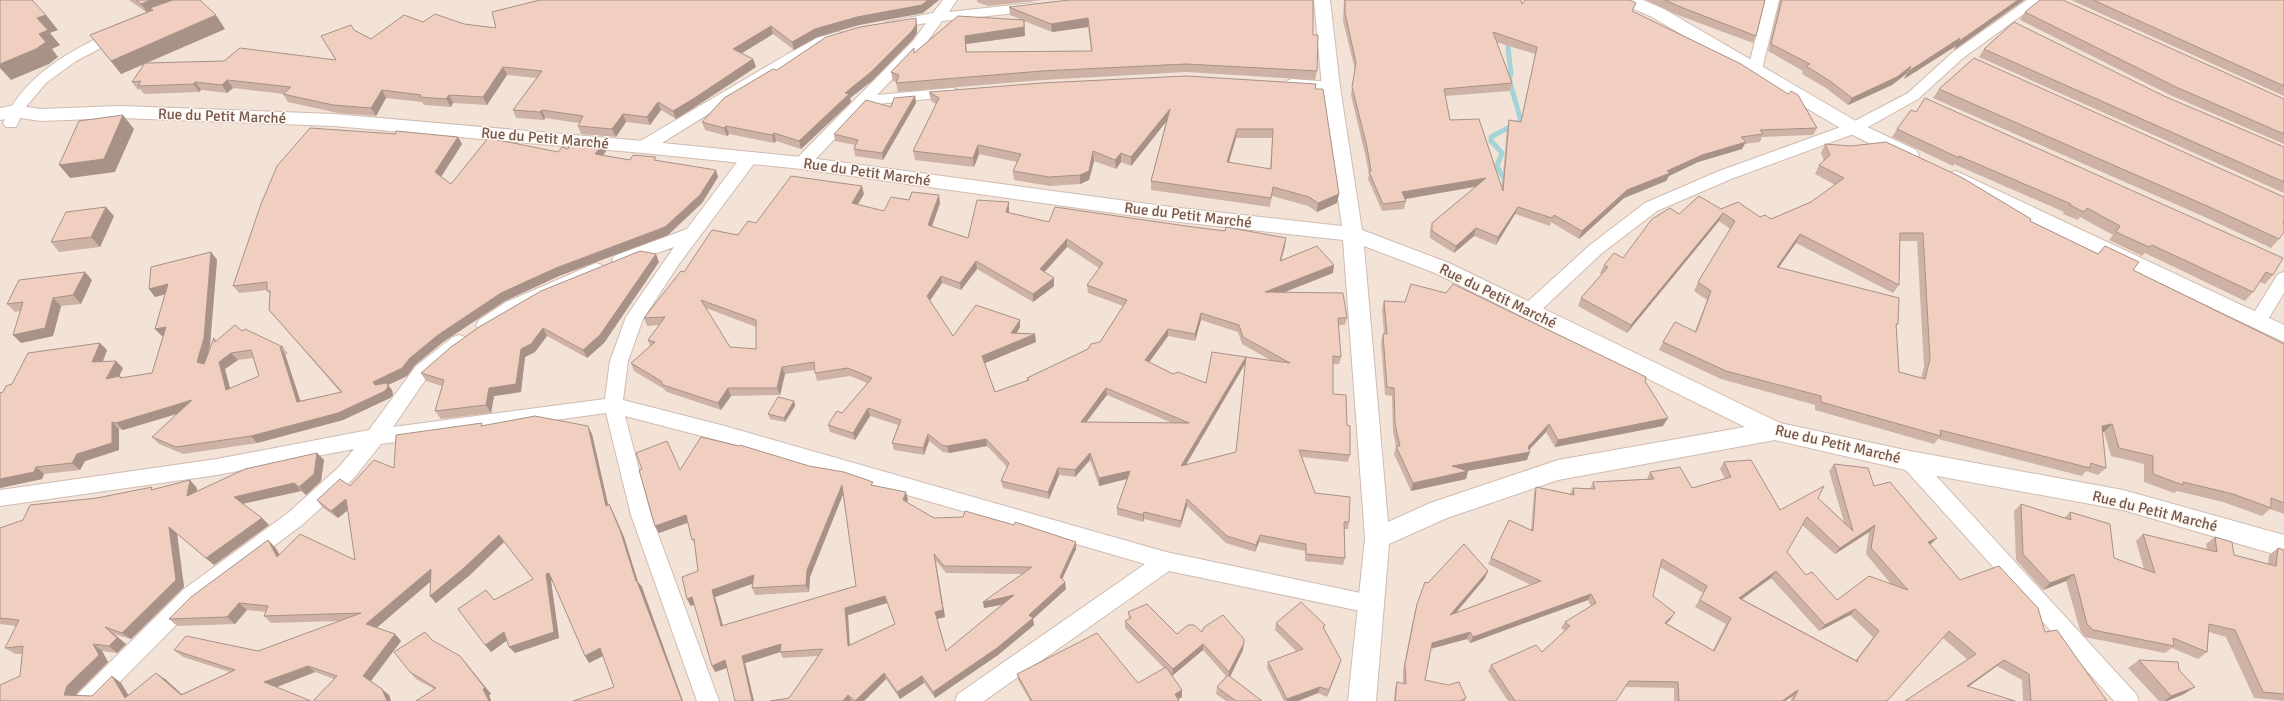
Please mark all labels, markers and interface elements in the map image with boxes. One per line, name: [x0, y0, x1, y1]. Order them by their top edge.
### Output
street label: Rue du Petit Marché: [158, 105, 286, 127]
street label: Rue du Petit Marché: [480, 123, 610, 153]
street label: Rue du Petit Marché: [802, 154, 932, 190]
street label: Rue du Petit Marché: [1123, 198, 1253, 232]
street label: Rue du Petit Marché: [1436, 260, 1560, 332]
street label: Rue du Petit Marché: [1773, 421, 1903, 467]
street label: Rue du Petit Marché: [2091, 487, 2219, 535]

